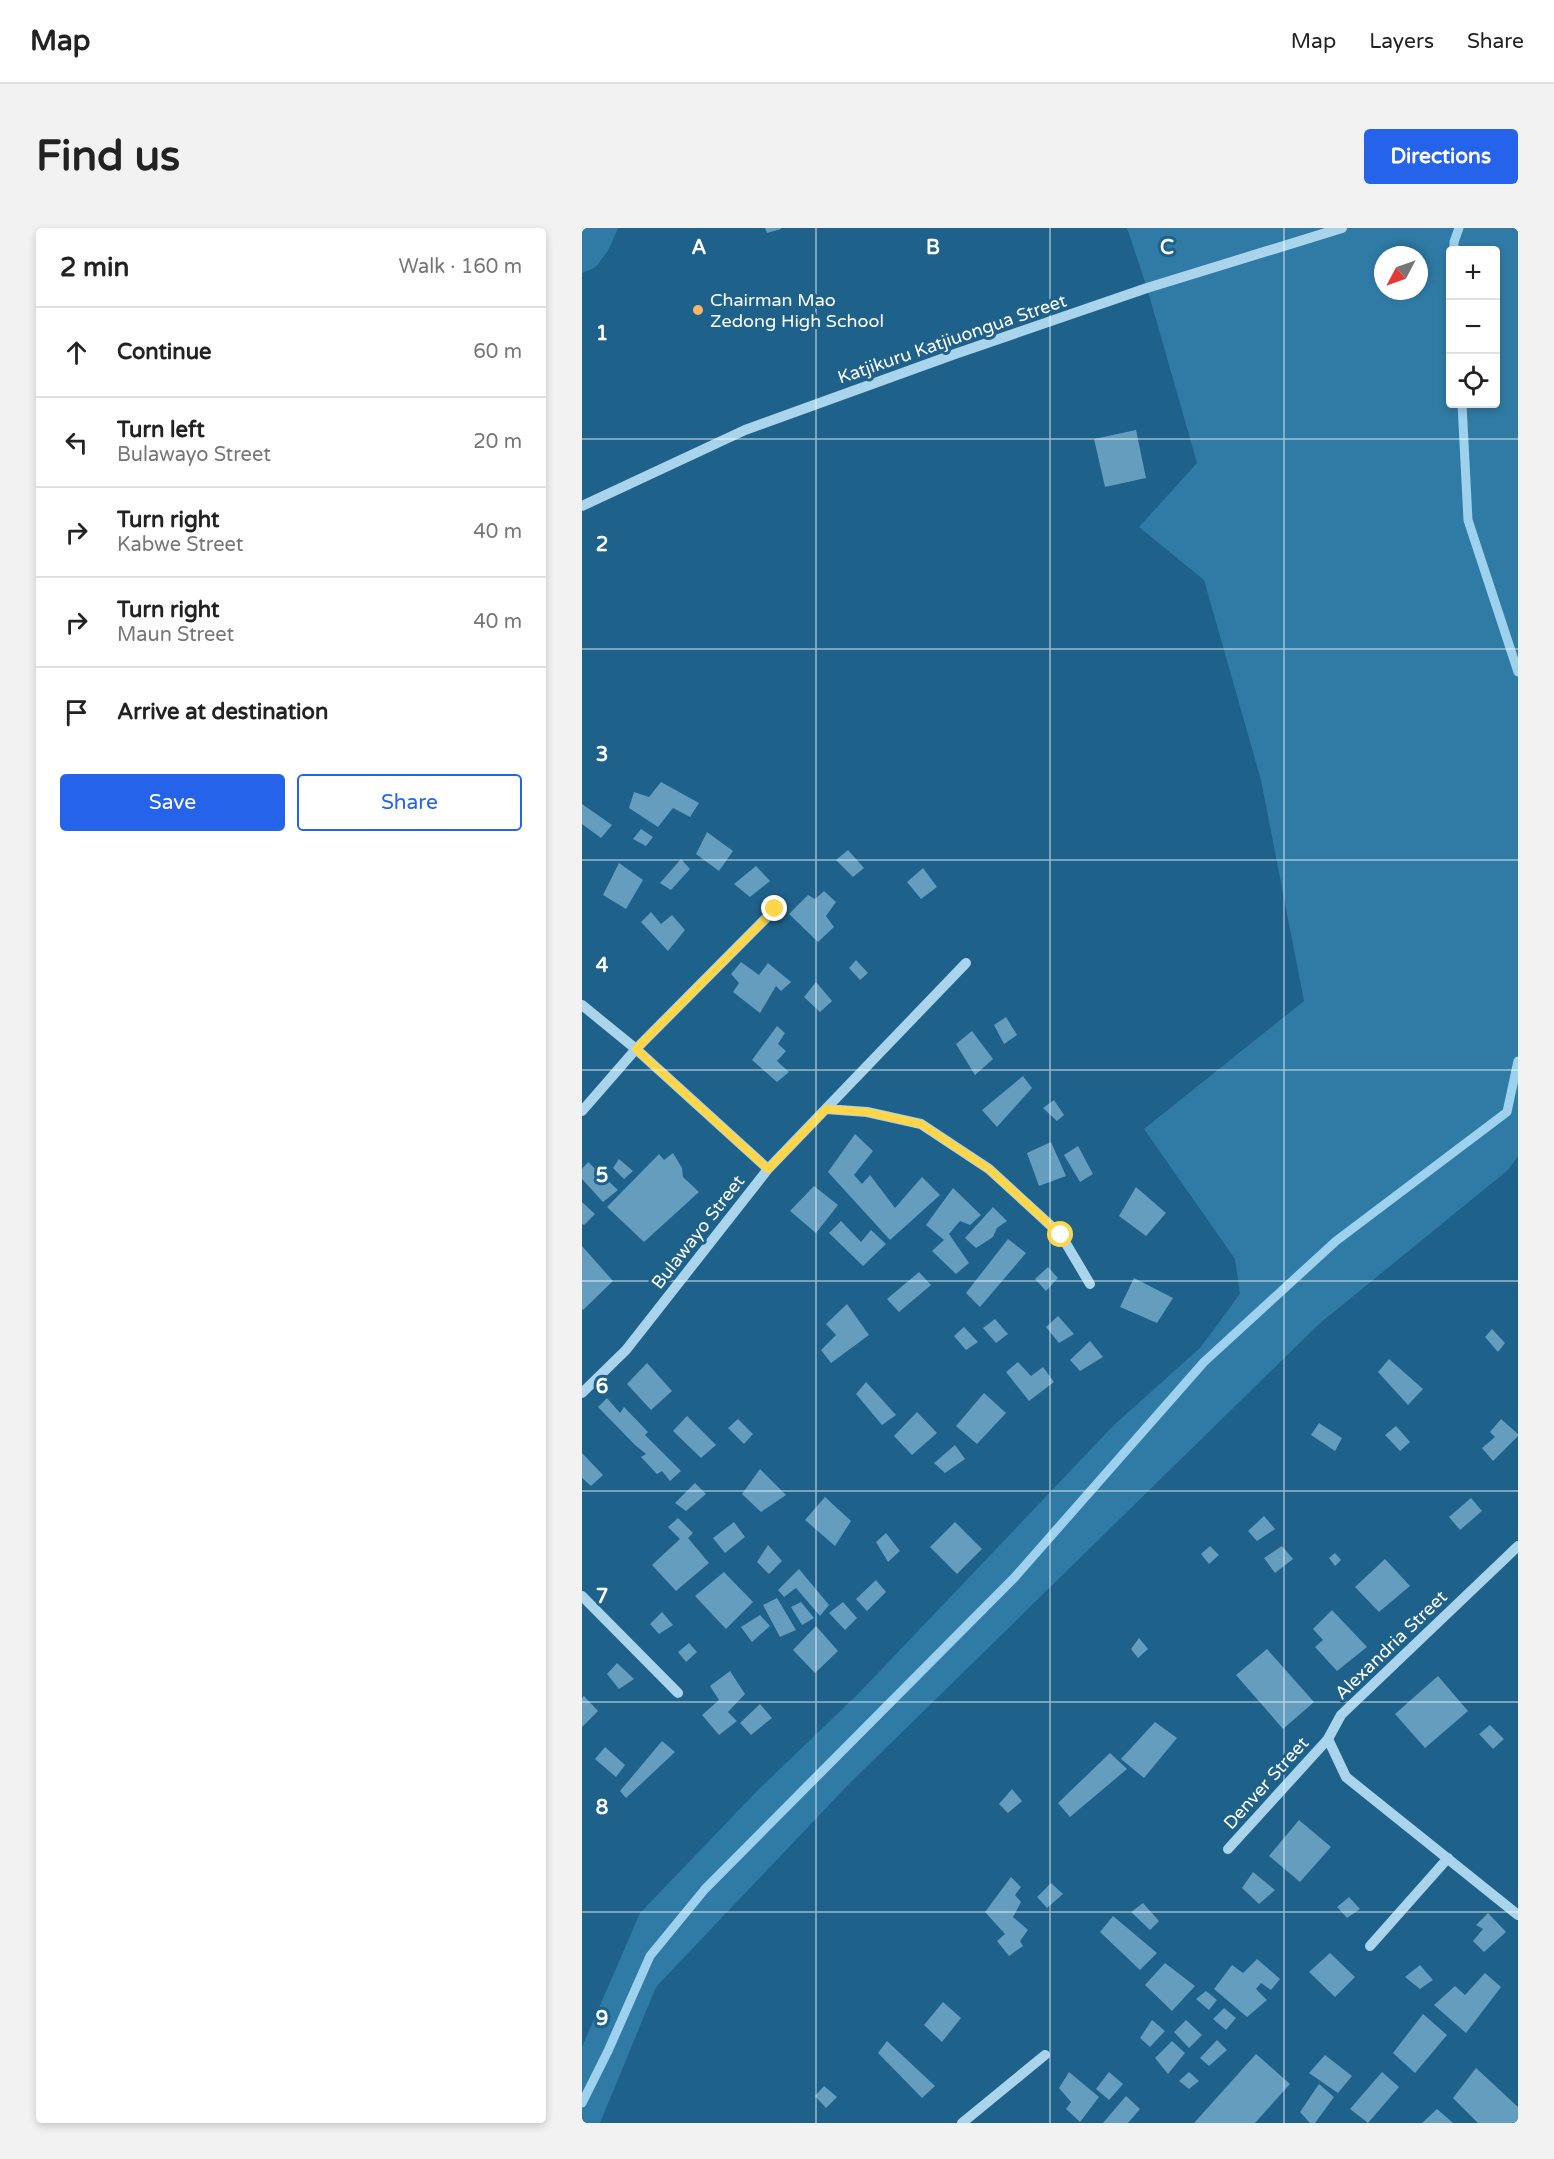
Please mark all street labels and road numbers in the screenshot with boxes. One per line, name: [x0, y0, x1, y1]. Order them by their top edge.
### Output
street label: Katjikuru Katjiuongua Street: [835, 289, 1069, 389]
street label: Bulawayo Street: [647, 1171, 749, 1293]
street label: Alexandria Street: [1330, 1586, 1452, 1704]
street label: Denver Street: [1219, 1732, 1313, 1834]

